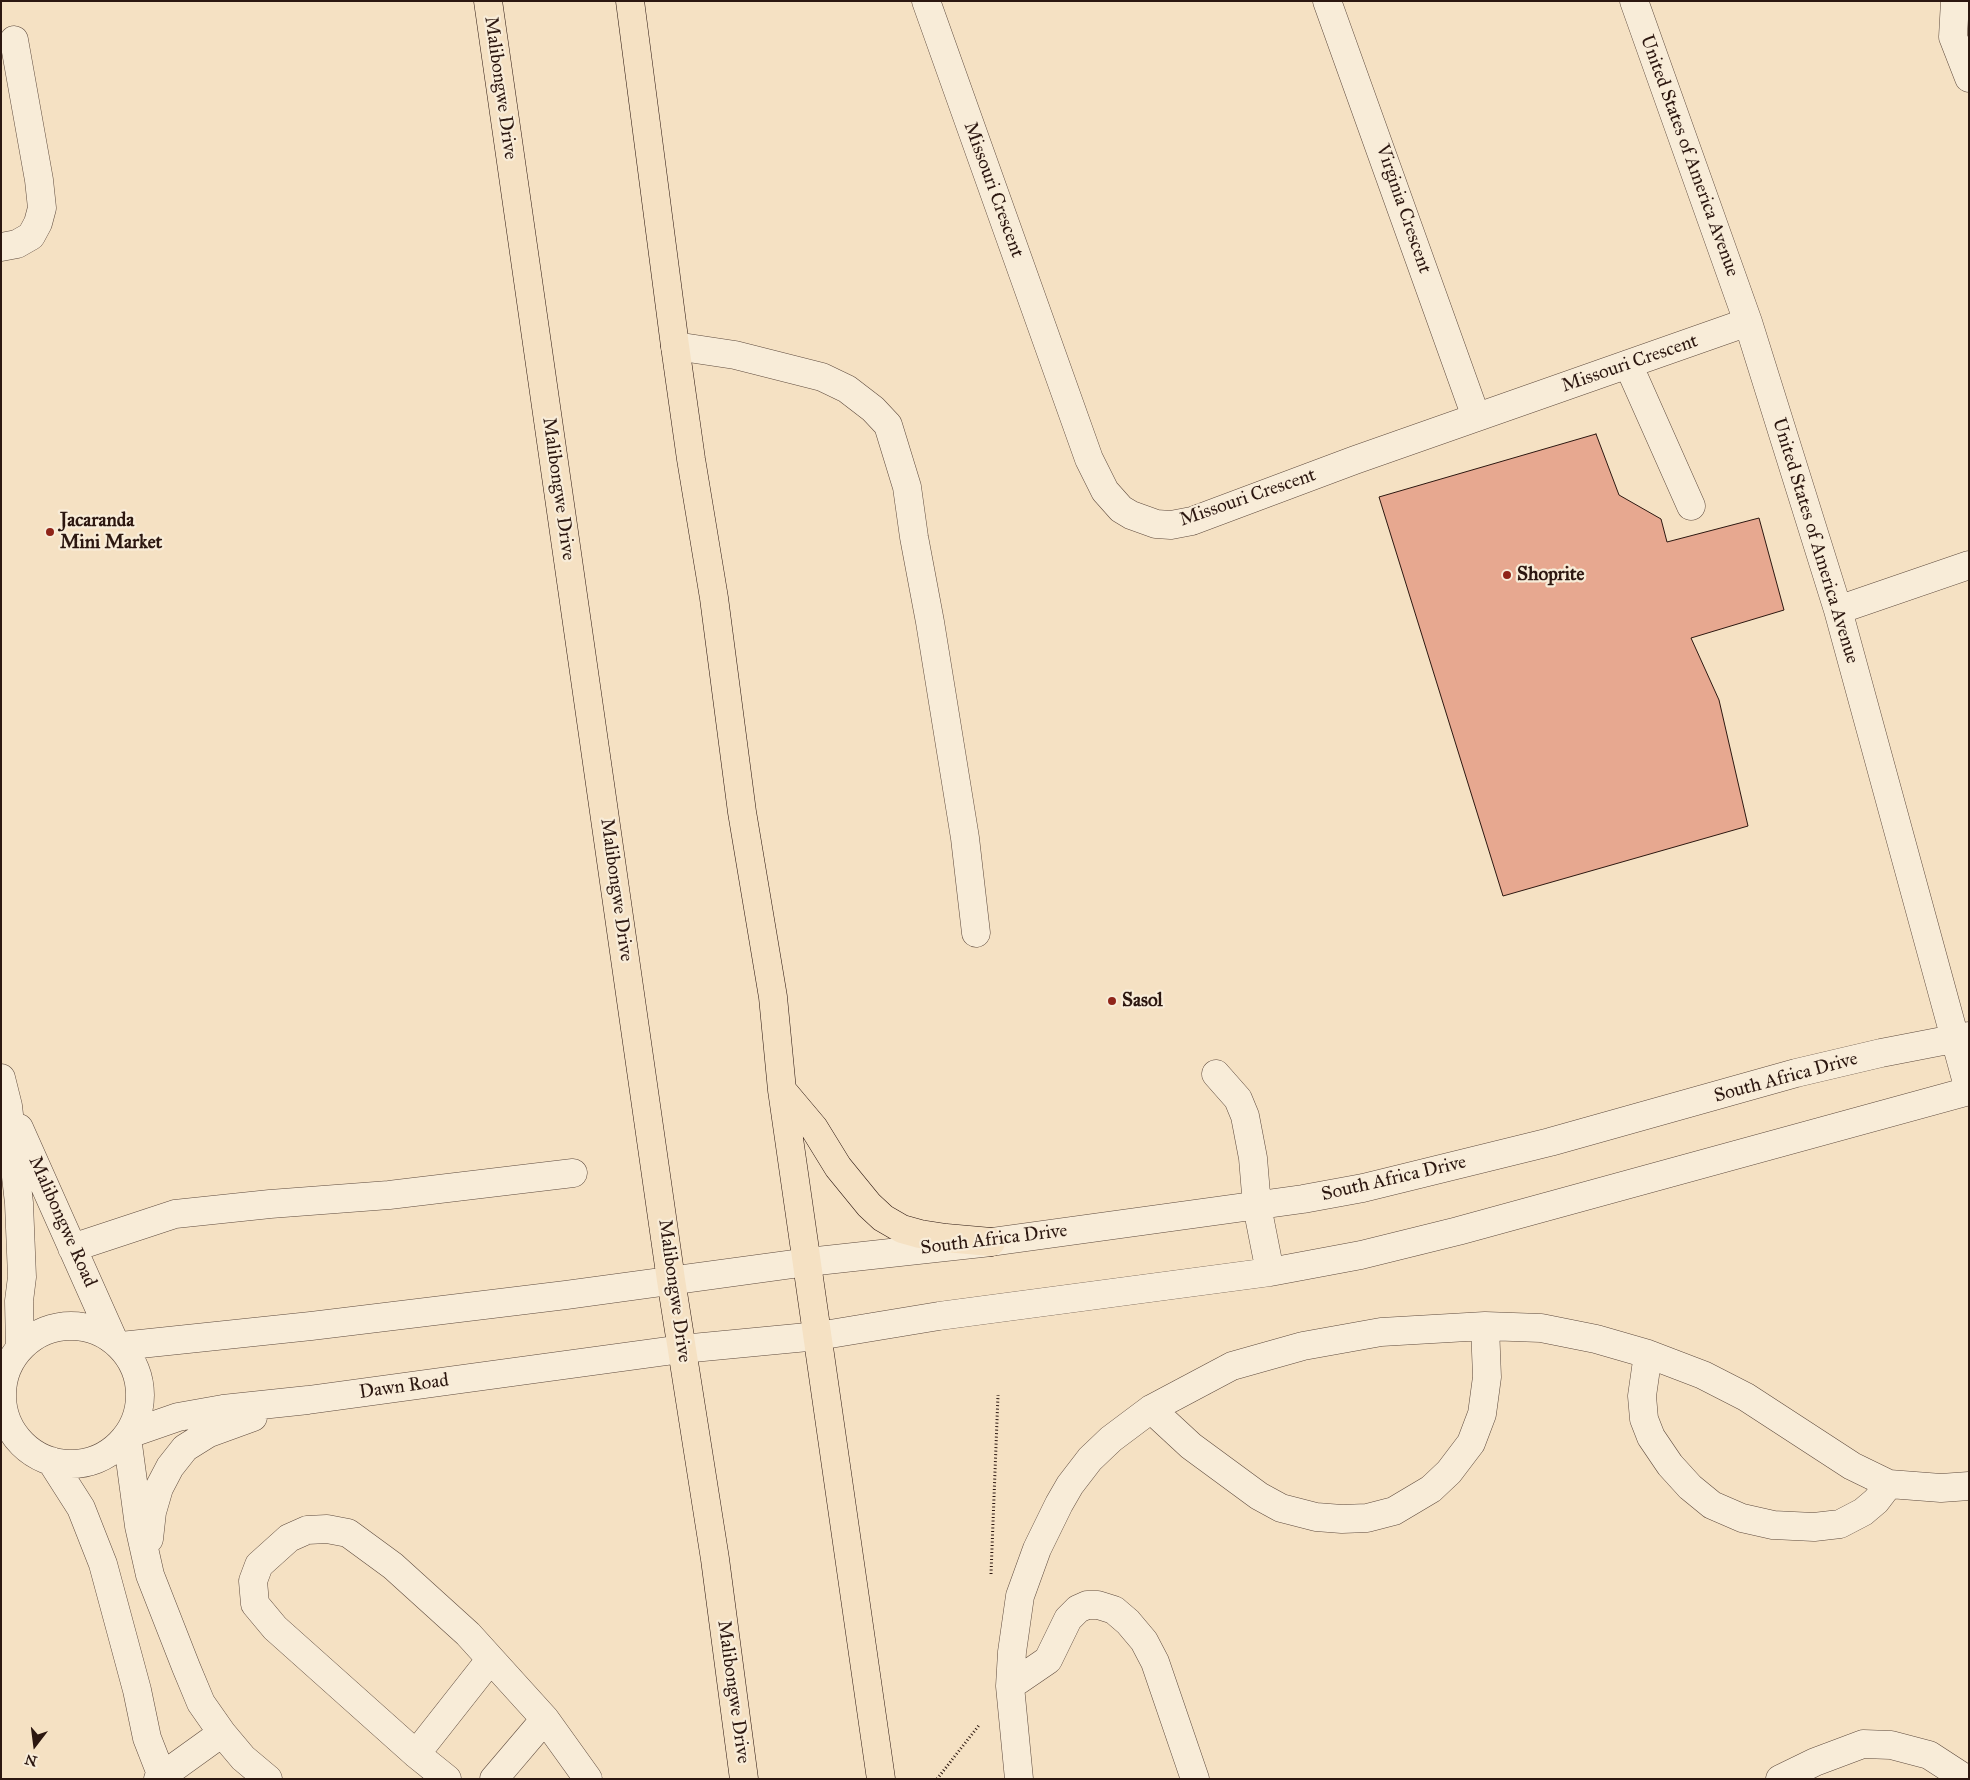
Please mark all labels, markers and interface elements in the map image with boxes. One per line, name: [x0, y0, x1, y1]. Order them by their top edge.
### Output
street label: Malibongwe Drive: [479, 15, 521, 161]
street label: United States of America Avenue: [1635, 32, 1743, 280]
street label: Missouri Crescent: [958, 119, 1028, 261]
street label: Virginia Crescent: [1370, 142, 1436, 276]
street label: Missouri Crescent: [1559, 330, 1701, 398]
street label: United States of America Avenue: [1767, 415, 1863, 667]
street label: Malibongwe Drive: [537, 416, 579, 562]
street label: Missouri Crescent: [1177, 464, 1319, 532]
place label: Jacaranda Mini Market: [60, 510, 162, 554]
marker: Jacaranda Mini Market: [44, 526, 56, 538]
place label: Shoprite: [1517, 564, 1584, 586]
marker: Shoprite: [1501, 569, 1513, 581]
street label: Malibongwe Drive: [595, 817, 637, 963]
place label: Sasol: [1122, 990, 1163, 1012]
marker: Sasol: [1106, 995, 1118, 1007]
street label: South Africa Drive: [1712, 1048, 1860, 1108]
street label: South Africa Drive: [1319, 1151, 1469, 1207]
street label: Malibongwe Road: [23, 1153, 101, 1291]
street label: Malibongwe Drive: [653, 1218, 695, 1364]
street label: South Africa Drive: [919, 1220, 1069, 1260]
street label: Dawn Road: [358, 1369, 450, 1405]
street label: Malibongwe Drive: [712, 1619, 754, 1765]
north arrow: [10, 1720, 60, 1770]
text: N: [23, 1750, 39, 1770]

